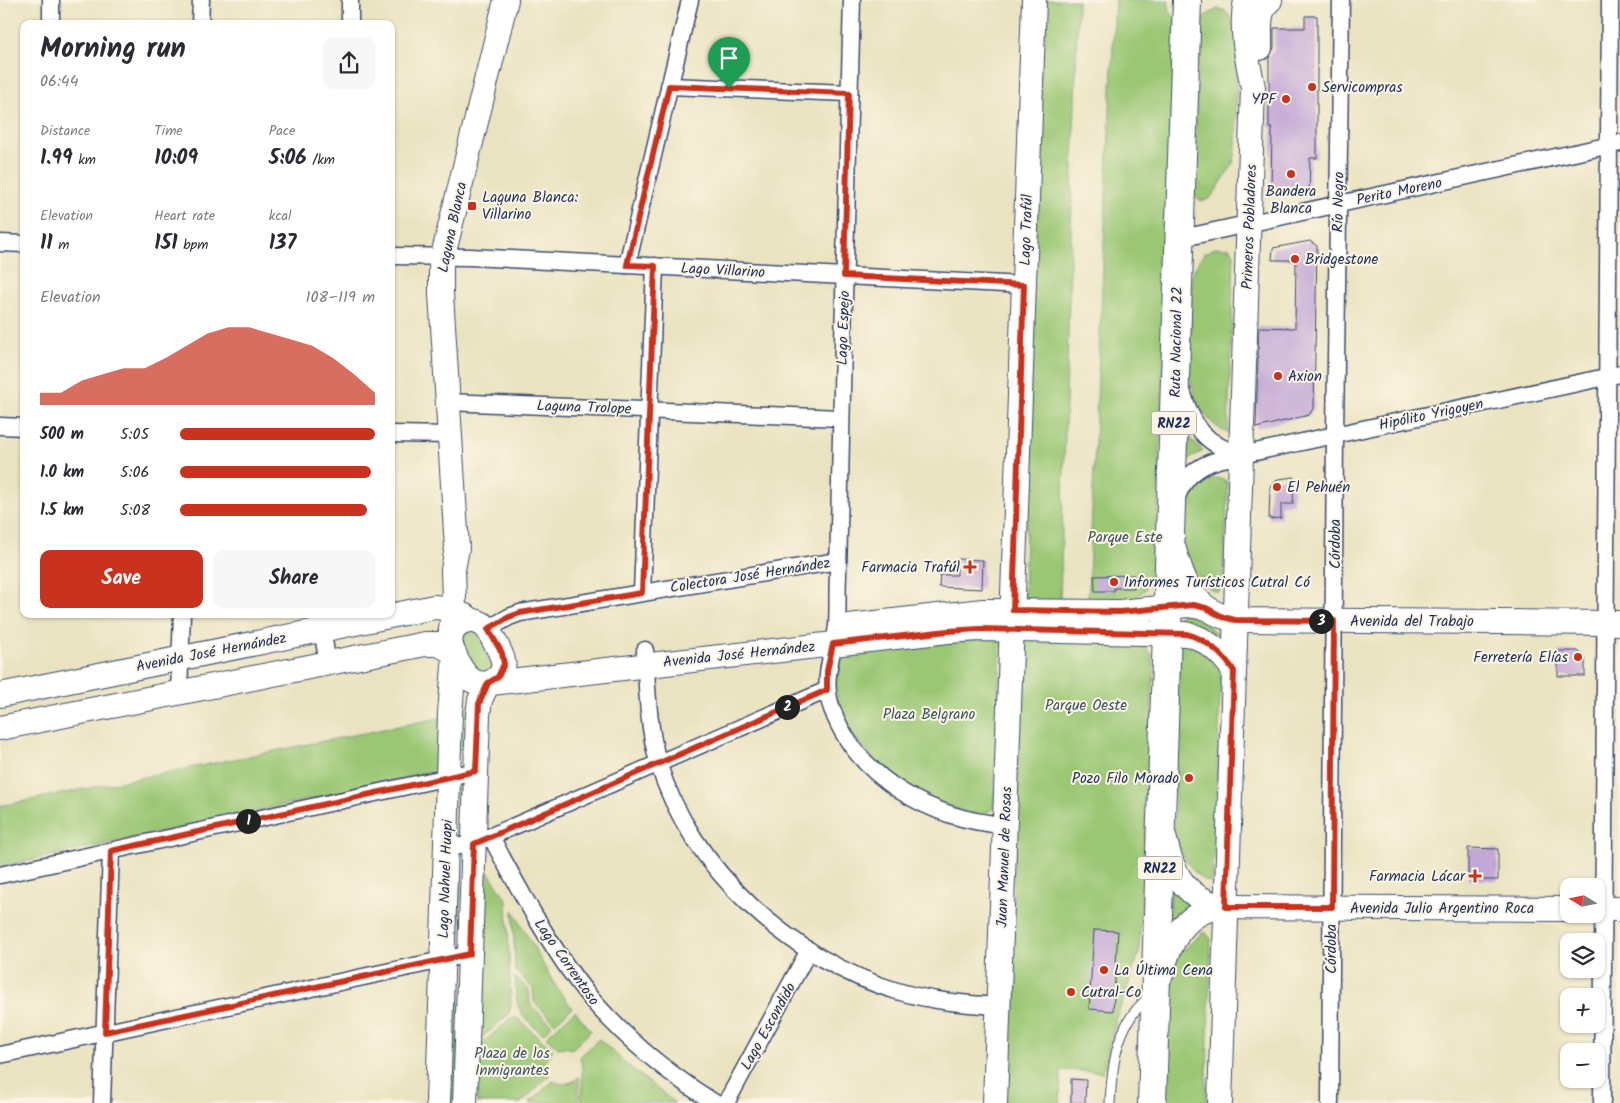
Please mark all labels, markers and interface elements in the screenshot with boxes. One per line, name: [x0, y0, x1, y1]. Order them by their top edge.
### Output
text: Morning run: [40, 27, 186, 72]
button: share: [323, 37, 375, 89]
pin: [708, 37, 750, 88]
icon: arrive: [715, 44, 743, 72]
text: 06:44: [40, 69, 78, 94]
place label: Servicompras: [1322, 76, 1403, 100]
marker: Servicompras: [1306, 81, 1318, 93]
place label: YPF: [1251, 88, 1277, 112]
marker: YPF: [1280, 93, 1292, 105]
text: Distance: [40, 120, 90, 142]
text: Time: [154, 120, 183, 142]
text: Pace: [269, 120, 295, 142]
text: 1.99: [40, 142, 73, 175]
text: 10:09: [154, 142, 198, 175]
text: 5:06: [269, 142, 307, 175]
text: km: [73, 149, 96, 171]
text: /km: [307, 149, 335, 171]
street label: Primeros Pobladores: [1236, 163, 1264, 290]
marker: Bandera Blanca: [1285, 168, 1297, 180]
street label: Río Negro: [1326, 171, 1352, 233]
street label: Perito Moreno: [1354, 171, 1445, 213]
street label: Laguna Blanca: [432, 179, 474, 275]
place label: Bandera Blanca: [1266, 180, 1316, 221]
place label: Laguna Blanca: Villarino: [482, 186, 579, 227]
street label: Lago Trafúl: [1014, 193, 1040, 266]
marker: Laguna Blanca: Villarino: [466, 200, 478, 212]
text: Elevation: [40, 205, 93, 227]
text: Heart rate: [154, 205, 215, 227]
text: kcal: [269, 205, 291, 227]
text: 11: [40, 227, 53, 260]
text: 151: [154, 227, 178, 260]
text: 137: [269, 227, 296, 260]
text: m: [53, 234, 69, 256]
text: bpm: [178, 234, 208, 256]
place label: Bridgestone: [1305, 248, 1378, 272]
marker: Bridgestone: [1289, 253, 1301, 265]
street label: Lago Villarino: [680, 257, 766, 285]
text: Elevation: [40, 285, 101, 310]
text: 108–119 m: [306, 285, 375, 310]
street label: Ruta Nacional 22: [1164, 286, 1190, 398]
street label: Lago Espejo: [831, 290, 857, 366]
place label: Axion: [1288, 365, 1322, 389]
marker: Axion: [1272, 370, 1284, 382]
street label: Hipólito Yrigoyen: [1377, 392, 1486, 438]
street label: Laguna Trolope: [536, 394, 632, 422]
road number: RN22: [1152, 412, 1196, 434]
text: 500 m: [40, 422, 84, 447]
text: 5:05: [120, 422, 149, 447]
text: 1.0 km: [40, 460, 84, 485]
text: 5:06: [120, 460, 149, 485]
place label: El Pehuén: [1287, 476, 1350, 500]
marker: El Pehuén: [1271, 481, 1283, 493]
text: 1.5 km: [40, 498, 84, 523]
text: 5:08: [120, 498, 150, 523]
street label: Córdoba: [1324, 519, 1348, 569]
park label: Parque Este: [1088, 526, 1163, 550]
button: Save: [40, 550, 203, 608]
button: Share: [213, 550, 375, 608]
street label: Colectora José Hernández: [668, 551, 832, 601]
place label: Farmacia Trafúl: [861, 556, 960, 580]
marker: Farmacia Trafúl: [964, 561, 976, 573]
place label: Informes Turísticos Cutral Có: [1124, 571, 1311, 595]
marker: Informes Turísticos Cutral Có: [1108, 576, 1120, 588]
pin: 3: [1308, 608, 1334, 634]
text: 3: [1318, 610, 1325, 632]
street label: Avenida del Trabajo: [1350, 610, 1474, 634]
street label: Avenida José Hernández: [134, 627, 289, 679]
street label: Avenida José Hernández: [662, 635, 817, 675]
place label: Ferretería Elías: [1473, 646, 1569, 670]
marker: Ferretería Elías: [1572, 651, 1584, 663]
pin: 2: [774, 694, 800, 720]
park label: Parque Oeste: [1045, 694, 1127, 718]
text: 2: [783, 696, 792, 718]
park label: Plaza Belgrano: [883, 703, 975, 727]
place label: Pozo Filo Morado: [1072, 767, 1179, 791]
marker: Pozo Filo Morado: [1183, 772, 1195, 784]
street label: Juan Manuel de Rosas: [991, 785, 1019, 928]
pin: 1: [236, 808, 260, 834]
text: 1: [246, 810, 251, 832]
street label: Lago Nahuel Huapi: [432, 818, 460, 939]
road number: RN22: [1138, 856, 1182, 880]
place label: Farmacia Lácar: [1369, 865, 1466, 889]
marker: Farmacia Lácar: [1469, 870, 1481, 882]
north arrow: [1560, 878, 1605, 922]
map controls: [1560, 878, 1605, 1088]
street label: Avenida Julio Argentino Roca: [1350, 897, 1534, 921]
street label: Lago Correntoso: [527, 914, 605, 1011]
street label: Córdoba: [1320, 924, 1344, 974]
button: layers: [1560, 933, 1605, 978]
place label: La Última Cena: [1114, 959, 1213, 983]
marker: La Última Cena: [1098, 964, 1110, 976]
street label: Lago Escondido: [735, 978, 803, 1075]
place label: Cutral-Co: [1081, 981, 1142, 1005]
marker: Cutral-Co: [1065, 986, 1077, 998]
button: +: [1560, 988, 1605, 1033]
park label: Plaza de los Inmigrantes: [474, 1042, 550, 1083]
button: −: [1560, 1043, 1605, 1088]

